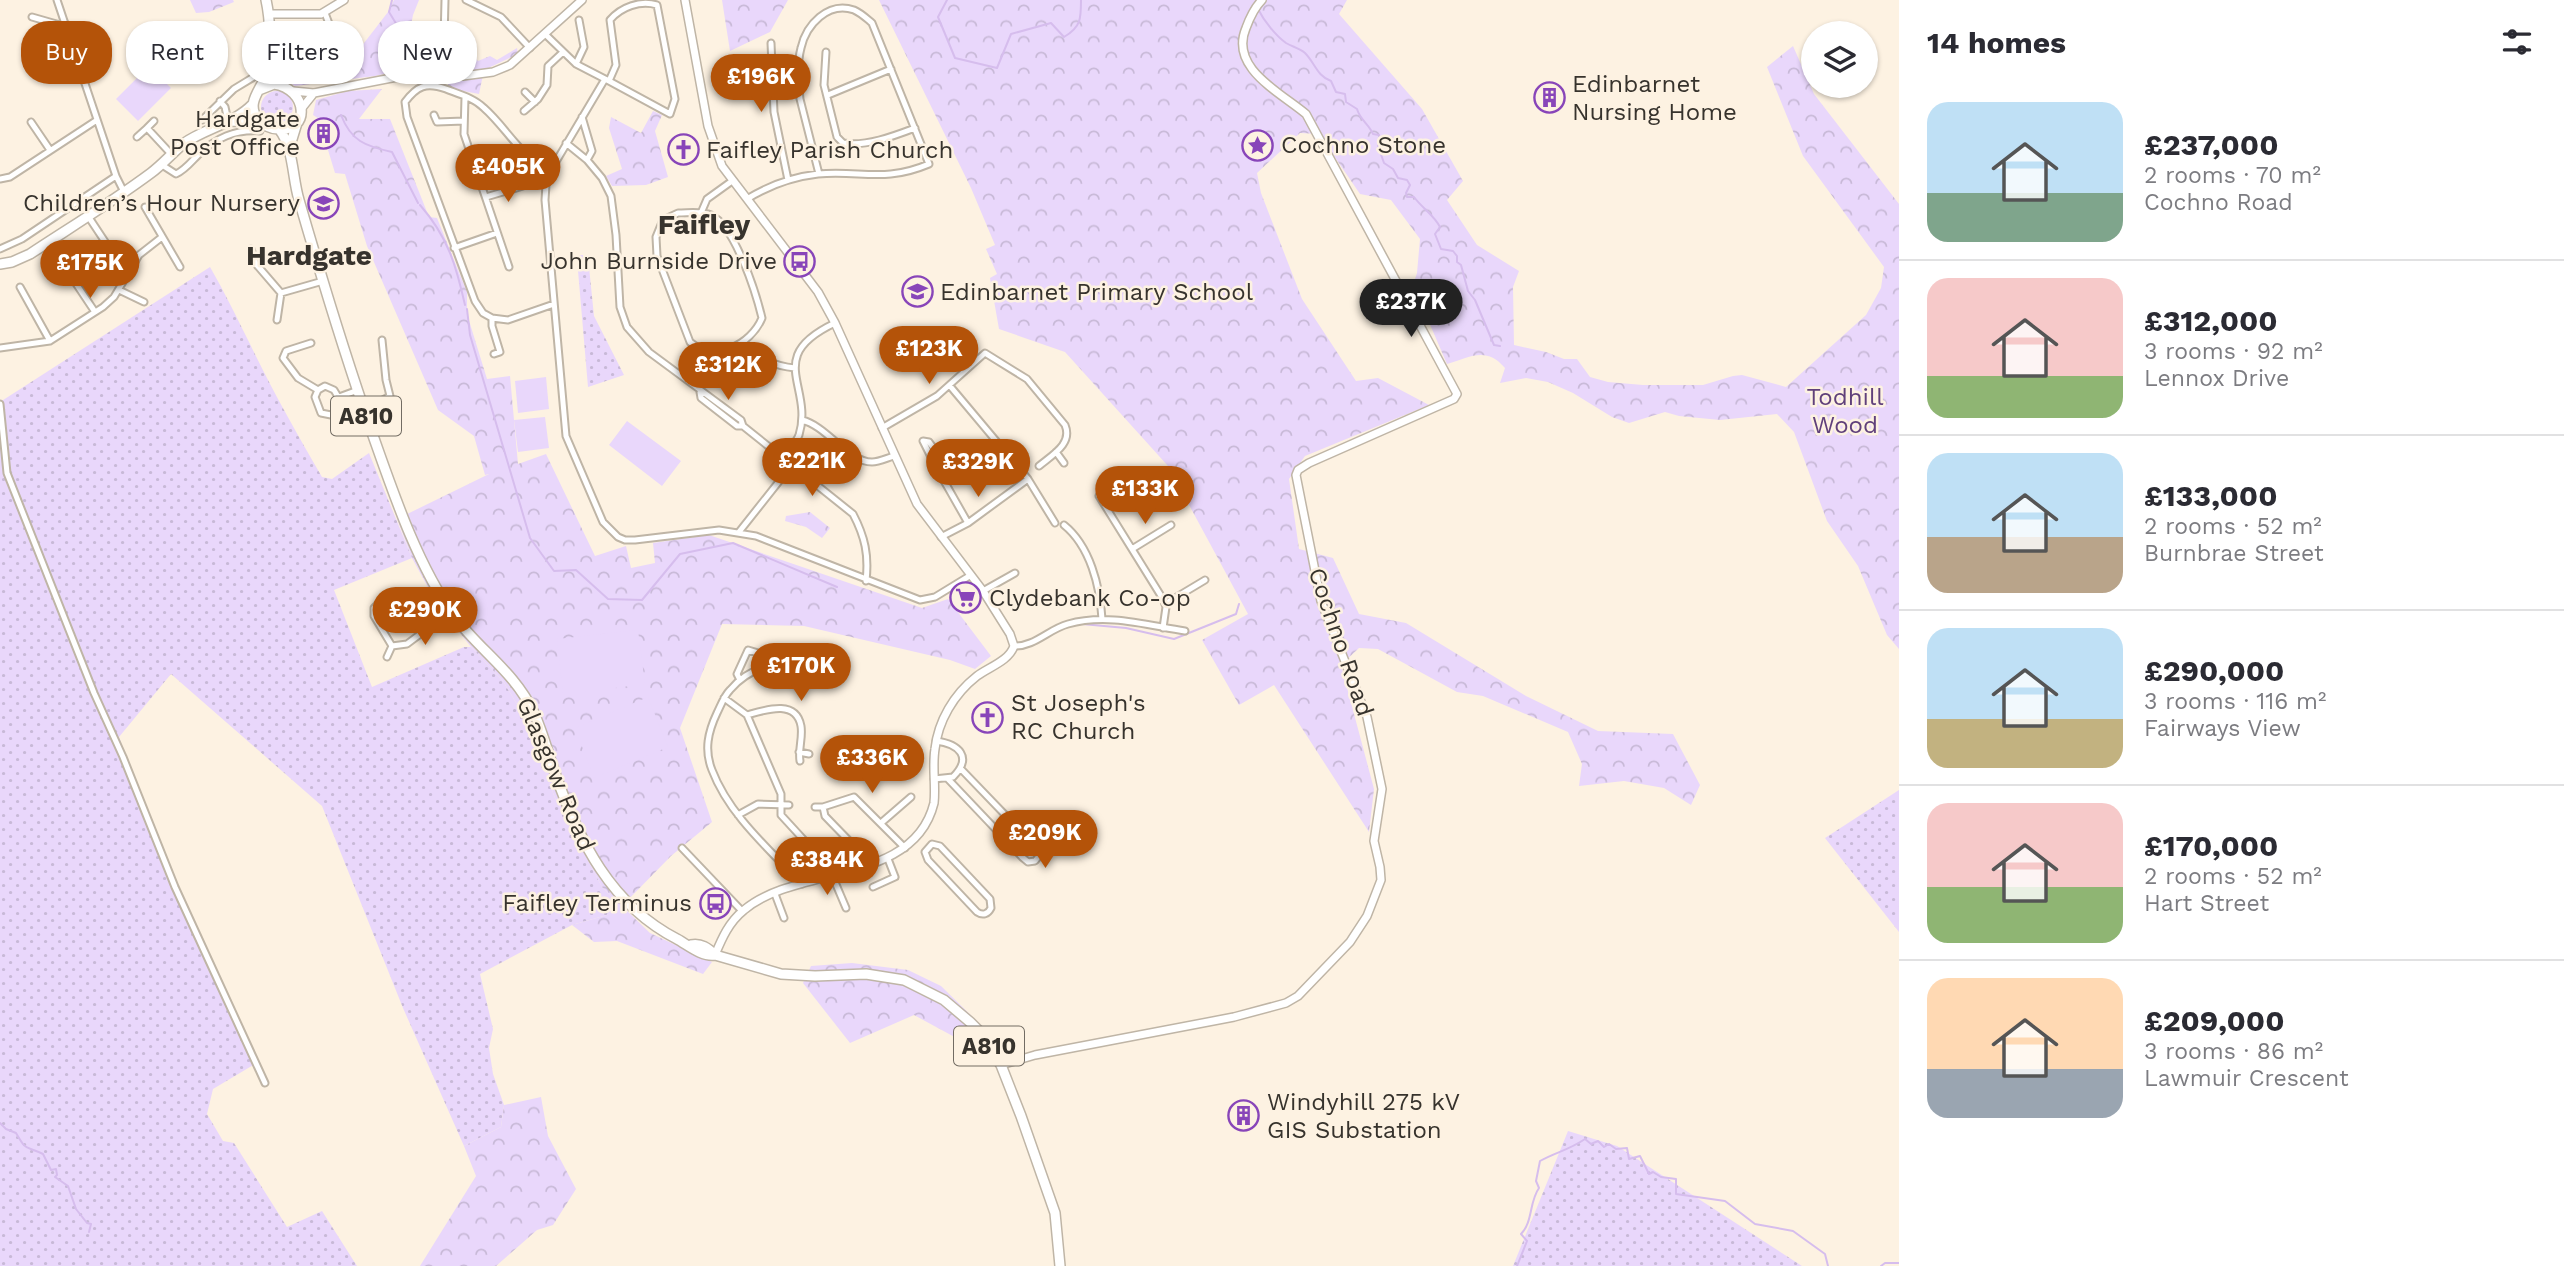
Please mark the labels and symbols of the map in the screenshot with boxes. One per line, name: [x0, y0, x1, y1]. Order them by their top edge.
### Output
pin: £196K: [712, 54, 810, 114]
place label: Edinbarnet Nursing Home: [1572, 70, 1737, 126]
building icon: Edinbarnet Nursing Home: [1532, 81, 1566, 115]
place label: Hardgate Post Office: [170, 105, 300, 161]
building icon: Hardgate Post Office: [306, 116, 340, 150]
place icon: Cochno Stone: [1241, 128, 1275, 162]
place label: Cochno Stone: [1281, 131, 1446, 159]
church icon: Faifley Parish Church: [666, 133, 700, 167]
place label: Faifley Parish Church: [706, 136, 953, 164]
pin: £405K: [459, 144, 557, 204]
school or university icon: Children’s Hour Nursery: [306, 186, 340, 220]
place label: Children’s Hour Nursery: [23, 189, 301, 217]
district label: Faifley: [658, 208, 750, 241]
district label: Hardgate: [246, 239, 372, 272]
pin: £175K: [41, 240, 139, 300]
bus stop icon: John Burnside Drive: [783, 244, 817, 278]
place label: John Burnside Drive: [540, 247, 777, 275]
school or university icon: Edinbarnet Primary School: [900, 275, 934, 309]
place label: Edinbarnet Primary School: [940, 278, 1254, 306]
pin: £237K: [1362, 280, 1460, 339]
pin: £123K: [880, 326, 978, 386]
pin: £312K: [679, 342, 777, 402]
park label: Todhill Wood: [1806, 383, 1884, 439]
road number: A810: [331, 396, 401, 436]
pin: £221K: [763, 438, 861, 498]
pin: £329K: [929, 440, 1027, 499]
pin: £133K: [1096, 466, 1194, 526]
street label: Cochno Road: [1303, 564, 1379, 720]
supermarket icon: Clydebank Co-op: [949, 581, 983, 615]
place label: Clydebank Co-op: [989, 584, 1191, 612]
pin: £290K: [376, 588, 474, 647]
pin: £170K: [752, 644, 850, 703]
place label: St Joseph's RC Church: [1011, 689, 1146, 745]
street label: Glasgow Road: [511, 693, 601, 855]
church icon: St Joseph's RC Church: [971, 700, 1005, 734]
pin: £336K: [823, 736, 921, 795]
pin: £209K: [996, 810, 1094, 870]
pin: £384K: [778, 838, 876, 897]
bus stop icon: Faifley Terminus: [698, 886, 732, 920]
place label: Faifley Terminus: [502, 889, 692, 917]
road number: A810: [954, 1026, 1024, 1065]
place label: Windyhill 275 kV GIS Substation: [1267, 1088, 1460, 1144]
building icon: Windyhill 275 kV GIS Substation: [1227, 1099, 1261, 1133]

